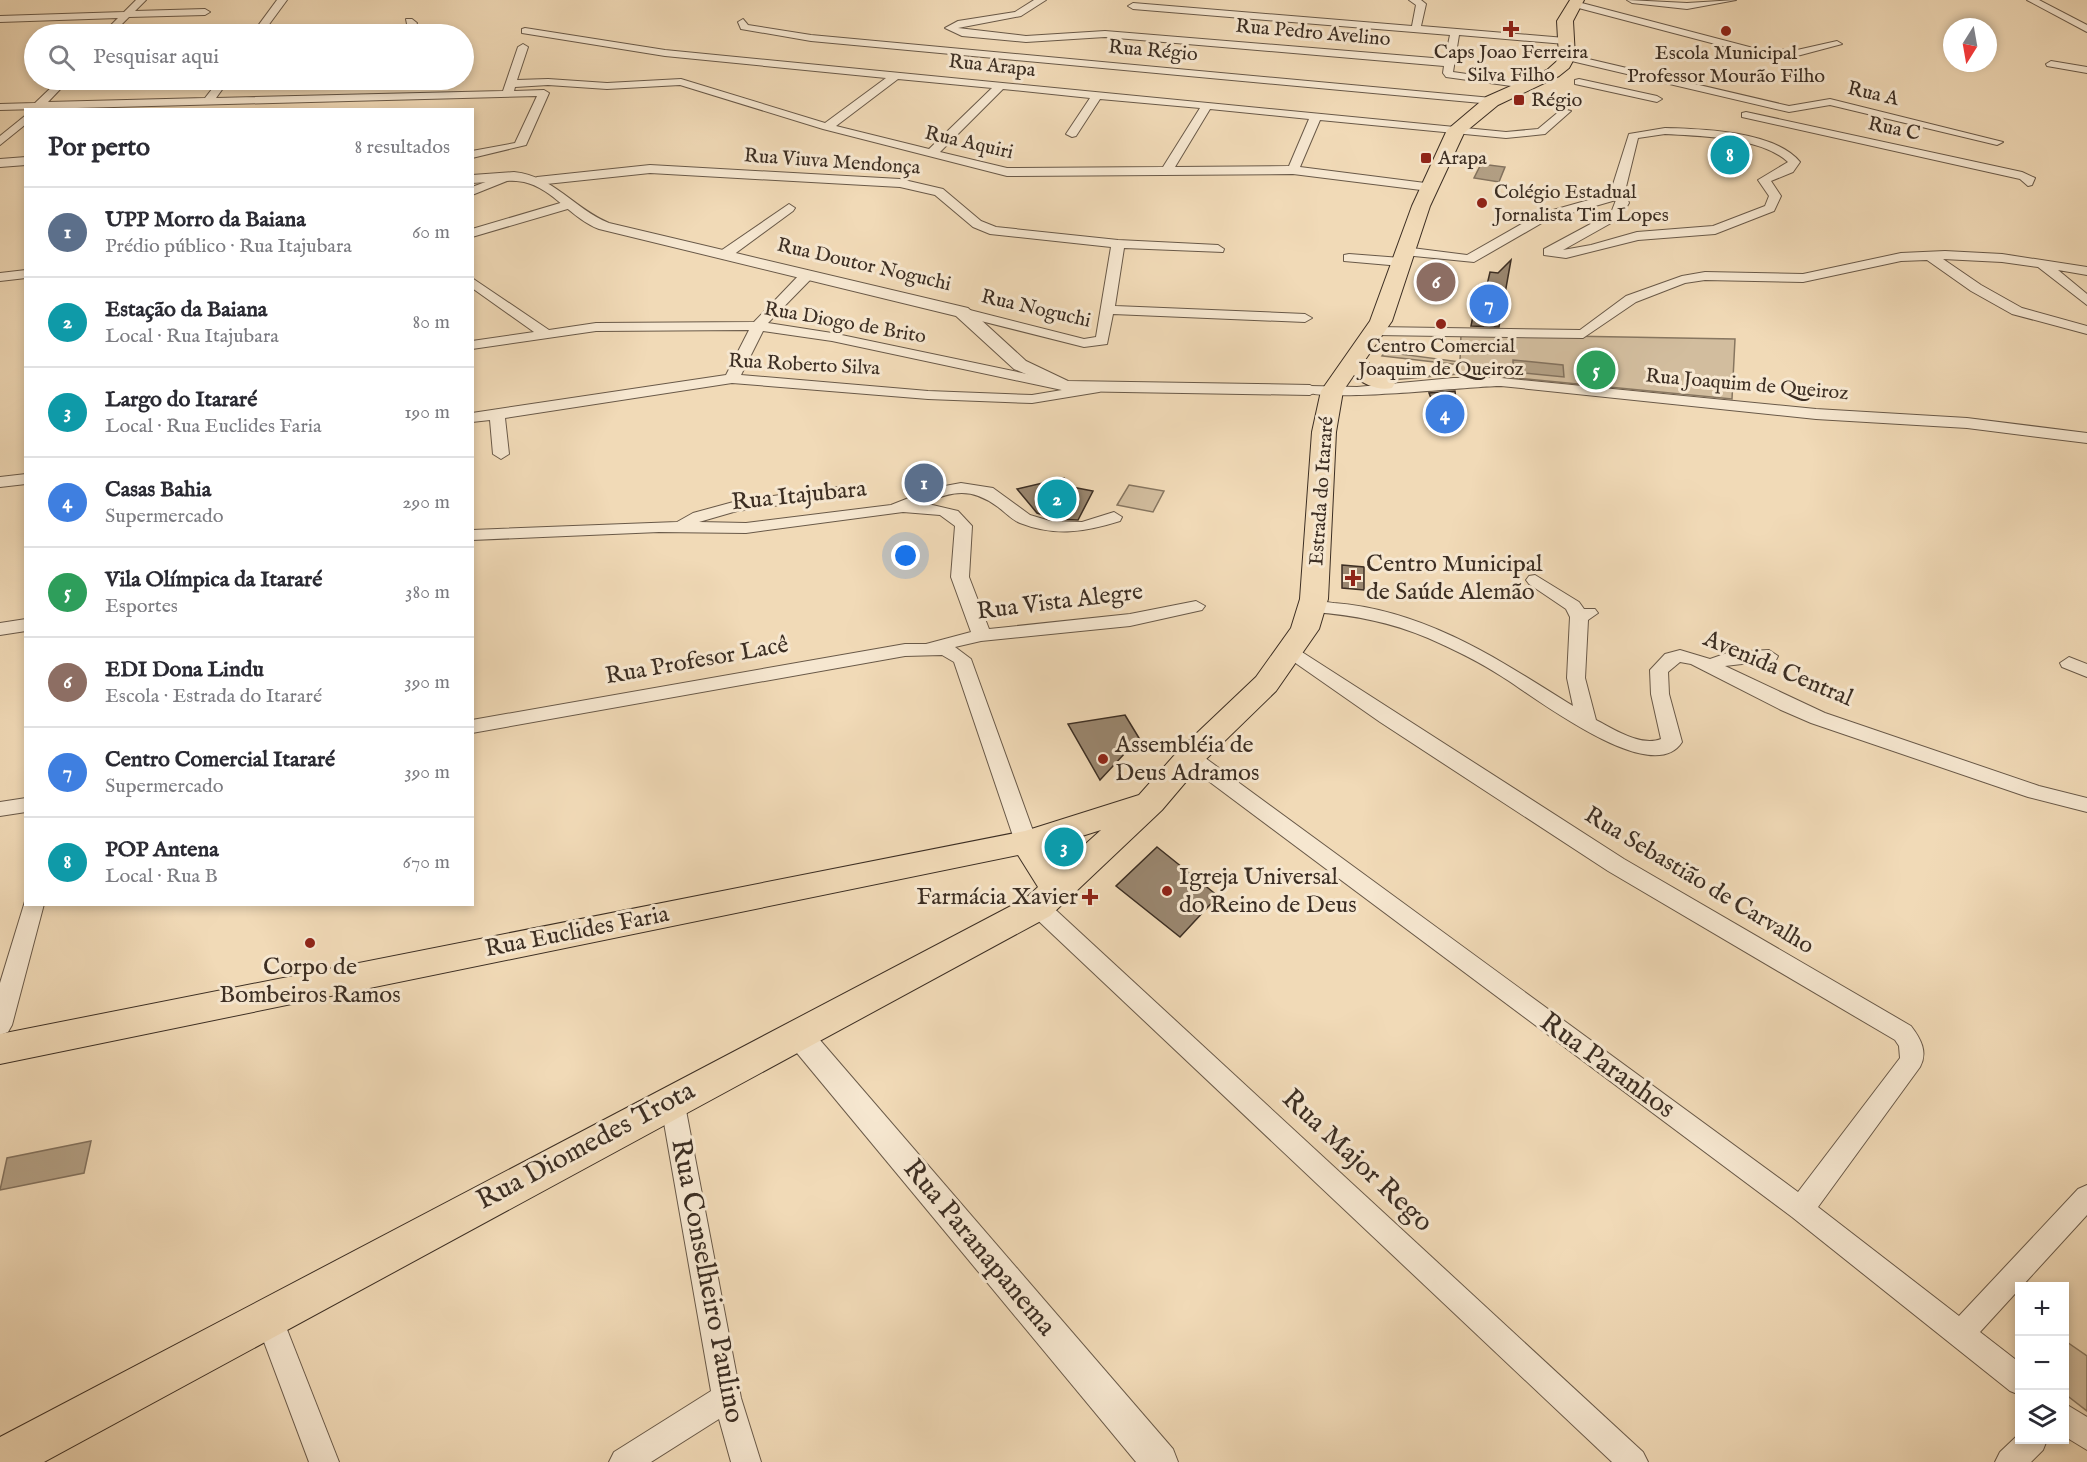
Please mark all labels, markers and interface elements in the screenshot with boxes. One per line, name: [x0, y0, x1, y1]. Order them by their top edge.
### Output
street label: Rua Pedro Avelino: [1234, 14, 1392, 52]
north arrow: [1943, 18, 1997, 72]
marker: Caps Joao Ferreira Silva Filho: [1502, 20, 1520, 38]
search box: [24, 24, 474, 90]
marker: Escola Municipal Professor Mourão Filho: [1719, 24, 1733, 38]
street label: Rua Régio: [1107, 35, 1199, 67]
place label: Caps Joao Ferreira Silva Filho: [1434, 40, 1589, 88]
icon: search: [45, 41, 78, 74]
place label: Escola Municipal Professor Mourão Filho: [1627, 41, 1825, 89]
text: Pesquisar aqui: [93, 43, 219, 71]
street label: Rua Arapa: [947, 49, 1037, 83]
street label: Rua A: [1845, 76, 1902, 112]
place label: Régio: [1531, 88, 1582, 113]
marker: Régio: [1512, 93, 1526, 107]
street label: Rua C: [1866, 111, 1922, 147]
street label: Rua Aquiri: [922, 121, 1016, 165]
text: Por perto: [48, 131, 150, 164]
pin: 8: [1710, 132, 1750, 178]
text: 8 resultados: [354, 135, 450, 160]
street label: Rua Viuva Mendonça: [743, 143, 921, 181]
place label: Arapa: [1437, 146, 1487, 171]
marker: Arapa: [1419, 151, 1433, 165]
place label: Colégio Estadual Jornalista Tim Lopes: [1492, 180, 1669, 228]
marker: Colégio Estadual Jornalista Tim Lopes: [1475, 196, 1489, 210]
text: UPP Morro da Baiana: [105, 206, 306, 234]
text: 1: [64, 220, 71, 245]
text: 60 m: [412, 220, 450, 245]
street label: Rua Doutor Noguchi: [774, 233, 954, 297]
text: Prédio público · Rua Itajubara: [105, 234, 352, 259]
pin: 6: [1416, 260, 1456, 304]
pin: 7: [1470, 282, 1508, 326]
street label: Rua Noguchi: [979, 284, 1093, 334]
text: Estação da Baiana: [105, 296, 267, 324]
street label: Rua Diogo de Brito: [762, 296, 928, 350]
text: 2: [63, 310, 72, 335]
text: 80 m: [413, 310, 450, 335]
marker: Centro Comercial Joaquim de Queiroz: [1434, 317, 1448, 331]
text: Local · Rua Itajubara: [105, 324, 279, 349]
place label: Centro Comercial Joaquim de Queiroz: [1356, 334, 1524, 382]
pin: 5: [1576, 348, 1616, 392]
street label: Rua Roberto Silva: [728, 349, 881, 381]
street label: Rua Joaquim de Queiroz: [1644, 364, 1850, 406]
text: Largo do Itararé: [105, 386, 257, 414]
pin: 4: [1426, 392, 1464, 436]
text: 3: [64, 400, 71, 425]
text: 190 m: [404, 400, 450, 425]
text: Local · Rua Euclides Faria: [105, 414, 322, 439]
street label: Estrada do Itararé: [1304, 415, 1340, 567]
pin: 1: [904, 460, 944, 506]
street label: Rua Itajubara: [730, 473, 869, 518]
text: Casas Bahia: [105, 476, 211, 504]
pin: 2: [1038, 476, 1076, 522]
text: 4: [63, 490, 72, 515]
text: 290 m: [402, 490, 450, 515]
text: Supermercado: [105, 504, 224, 529]
your location: [891, 541, 920, 570]
place label: Centro Municipal de Saúde Alemão: [1366, 549, 1543, 608]
text: Vila Olímpica da Itararé: [105, 566, 322, 594]
marker: Centro Municipal de Saúde Alemão: [1344, 569, 1362, 587]
street label: Rua Vista Alegre: [975, 576, 1145, 628]
text: 5: [64, 580, 71, 605]
text: 380 m: [405, 580, 450, 605]
text: Esportes: [105, 594, 178, 619]
street label: Avenida Central: [1698, 623, 1858, 715]
street label: Rua Profesor Lacê: [603, 630, 791, 692]
text: EDI Dona Lindu: [105, 656, 264, 684]
text: 6: [63, 670, 72, 695]
text: 390 m: [404, 670, 450, 695]
text: Escola · Estrada do Itararé: [105, 684, 322, 709]
place label: Assembléia de Deus Adramos: [1114, 730, 1259, 789]
text: Centro Comercial Itararé: [105, 746, 335, 774]
marker: Assembléia de Deus Adramos: [1096, 752, 1110, 766]
text: 7: [63, 760, 72, 785]
text: 390 m: [404, 760, 450, 785]
text: Supermercado: [105, 774, 224, 799]
street label: Rua Sebastião de Carvalho: [1578, 800, 1820, 962]
pin: 3: [1044, 824, 1084, 870]
text: POP Antena: [105, 836, 219, 864]
text: 8: [64, 850, 71, 875]
text: 670 m: [403, 850, 450, 875]
place label: Igreja Universal do Reino de Deus: [1179, 862, 1357, 921]
text: Local · Rua B: [105, 864, 218, 889]
place label: Farmácia Xavier: [916, 882, 1078, 913]
marker: Igreja Universal do Reino de Deus: [1160, 884, 1174, 898]
marker: Farmácia Xavier: [1083, 890, 1097, 904]
street label: Rua Euclides Faria: [482, 899, 672, 965]
marker: Corpo de Bombeiros Ramos: [303, 936, 317, 950]
place label: Corpo de Bombeiros Ramos: [219, 952, 401, 1011]
street label: Rua Paranhos: [1532, 1005, 1682, 1127]
street label: Rua Diomedes Trota: [471, 1073, 702, 1218]
street label: Rua Major Rego: [1274, 1082, 1440, 1240]
street label: Rua Conselheiro Paulino: [662, 1136, 752, 1426]
street label: Rua Paranapanema: [895, 1152, 1064, 1344]
map controls: [2015, 1282, 2069, 1444]
button: +: [2015, 1282, 2069, 1336]
button: −: [2015, 1336, 2069, 1390]
button: layers: [2015, 1390, 2069, 1444]

